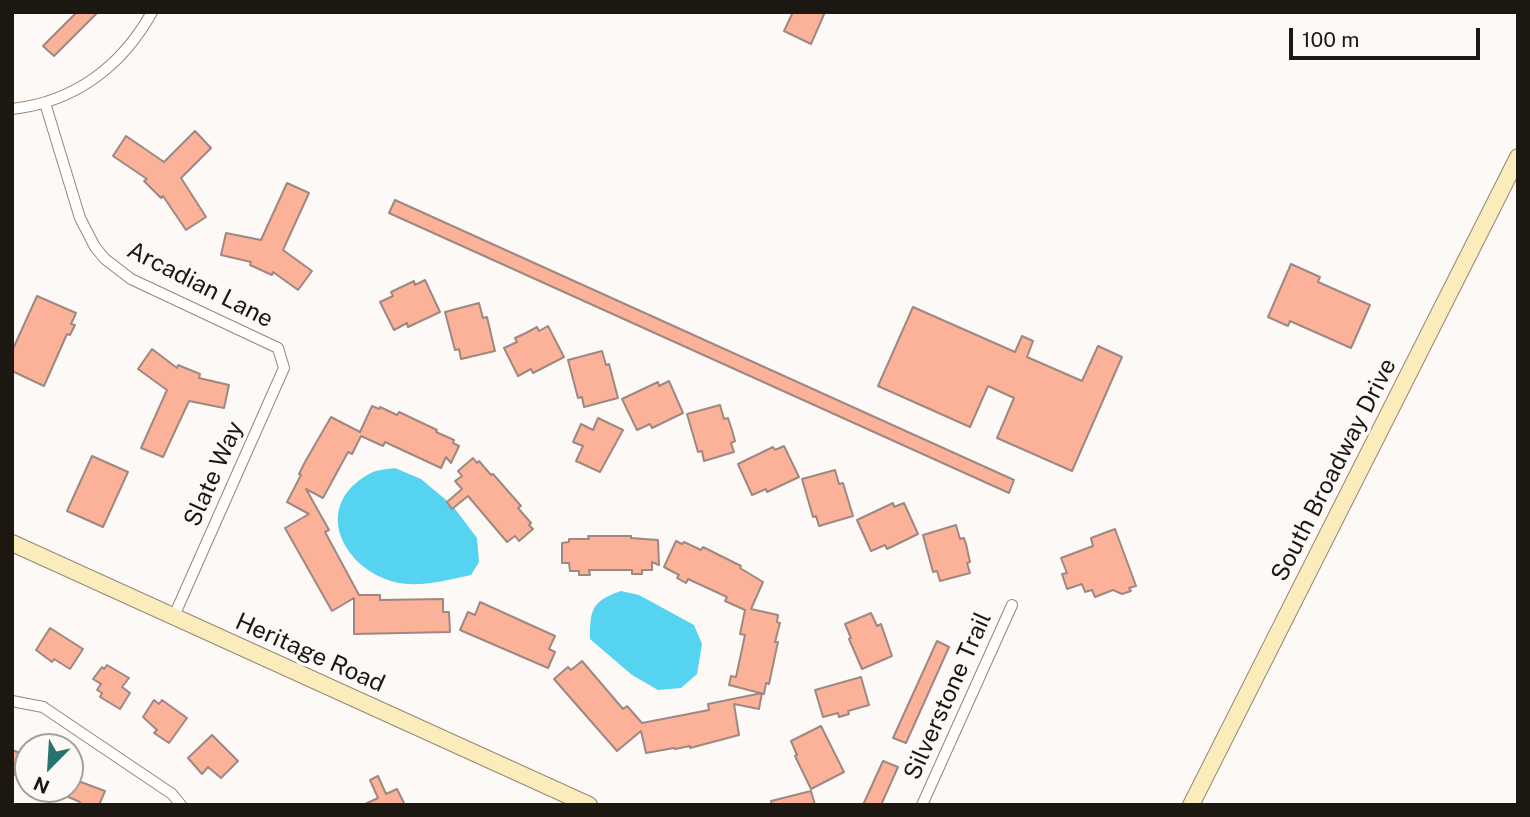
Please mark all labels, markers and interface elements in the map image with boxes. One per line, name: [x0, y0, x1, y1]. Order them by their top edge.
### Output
scale bar: [1292, 14, 1483, 58]
text: 100 m: [1302, 27, 1359, 52]
street label: Arcadian Lane: [122, 236, 278, 334]
street label: South Broadway Drive: [1265, 354, 1403, 586]
street label: Slate Way: [178, 417, 250, 531]
street label: Heritage Road: [231, 607, 389, 699]
street label: Silverstone Trail: [898, 608, 998, 784]
north arrow: [14, 733, 84, 803]
text: N: [30, 772, 53, 798]

